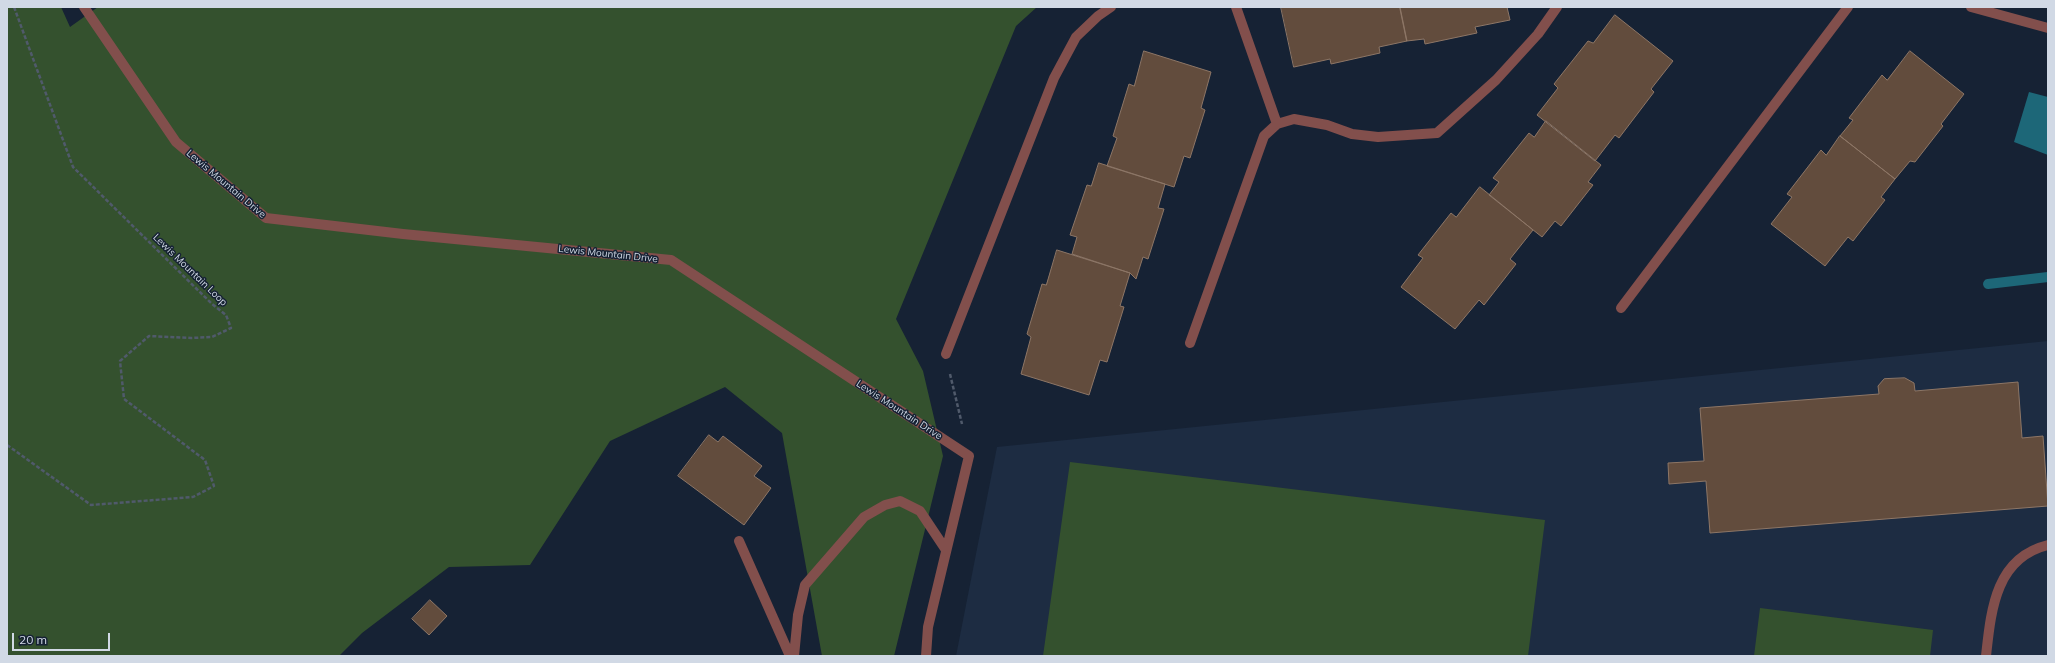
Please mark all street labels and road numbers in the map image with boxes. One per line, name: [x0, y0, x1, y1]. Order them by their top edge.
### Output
street label: Lewis Mountain Drive: [184, 147, 268, 221]
street label: Lewis Mountain Loop: [150, 231, 230, 309]
street label: Lewis Mountain Drive: [558, 243, 658, 265]
street label: Lewis Mountain Drive: [854, 378, 944, 442]

